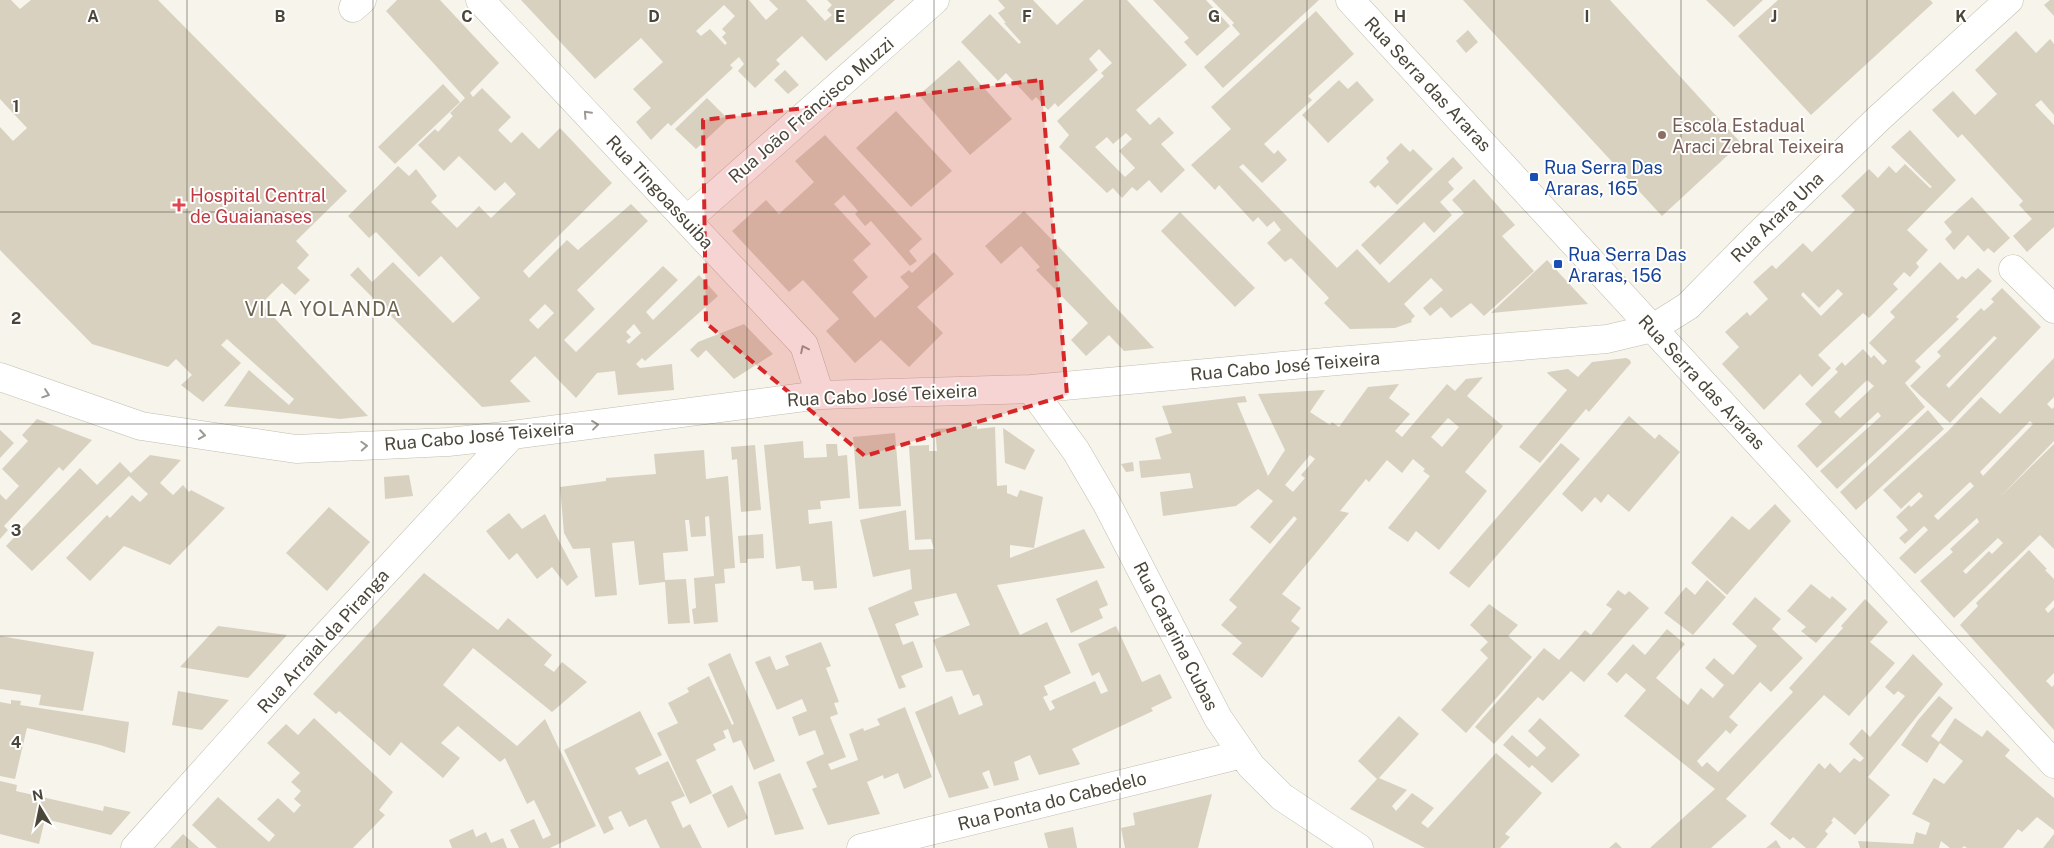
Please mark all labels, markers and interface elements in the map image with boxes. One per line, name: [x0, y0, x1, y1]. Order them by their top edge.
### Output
text: A: [87, 7, 99, 26]
text: B: [275, 7, 286, 26]
text: C: [461, 7, 473, 26]
text: D: [648, 7, 660, 26]
text: E: [835, 7, 845, 26]
text: F: [1022, 7, 1032, 26]
text: G: [1208, 7, 1220, 26]
text: H: [1394, 7, 1406, 26]
text: I: [1585, 7, 1589, 26]
text: J: [1771, 7, 1777, 26]
text: K: [1955, 7, 1967, 26]
street label: Rua Serra das Araras: [1360, 12, 1496, 156]
street label: Rua João Francisco Muzzi: [724, 33, 898, 187]
text: 1: [13, 97, 19, 116]
one-way arrow: [584, 111, 593, 120]
place label: Escola Estadual Araci Zebral Teixeira: [1672, 115, 1844, 157]
marker: Escola Estadual Araci Zebral Teixeira: [1656, 129, 1668, 141]
street label: Rua Tingoassuiba: [602, 131, 718, 253]
place label: Rua Serra Das Araras, 165: [1544, 157, 1663, 199]
street label: Rua Arara Una: [1726, 168, 1828, 266]
marker: Rua Serra Das Araras, 165: [1528, 171, 1540, 183]
place label: Hospital Central de Guaianases: [190, 185, 326, 227]
marker: Hospital Central de Guaianases: [172, 198, 186, 212]
place label: Rua Serra Das Araras, 156: [1568, 244, 1687, 286]
marker: Rua Serra Das Araras, 156: [1552, 258, 1564, 270]
district label: VILA YOLANDA: [245, 297, 401, 321]
text: 2: [11, 309, 21, 328]
street label: Rua Serra das Araras: [1634, 310, 1770, 454]
one-way arrow: [800, 346, 810, 355]
street label: Rua Cabo José Teixeira: [1189, 347, 1381, 385]
street label: Rua Cabo José Teixeira: [786, 380, 978, 410]
one-way arrow: [41, 388, 50, 398]
street label: Rua Cabo José Teixeira: [383, 417, 575, 455]
one-way arrow: [591, 420, 600, 430]
one-way arrow: [199, 429, 207, 440]
one-way arrow: [360, 440, 368, 451]
text: 3: [11, 521, 21, 540]
street label: Rua Catarina Cubas: [1129, 558, 1223, 714]
street label: Rua Arraial da Piranga: [253, 565, 393, 717]
text: 4: [11, 733, 22, 752]
street label: Rua Ponta do Cabedelo: [955, 767, 1149, 835]
north arrow: [15, 783, 65, 833]
text: N: [31, 786, 45, 804]

